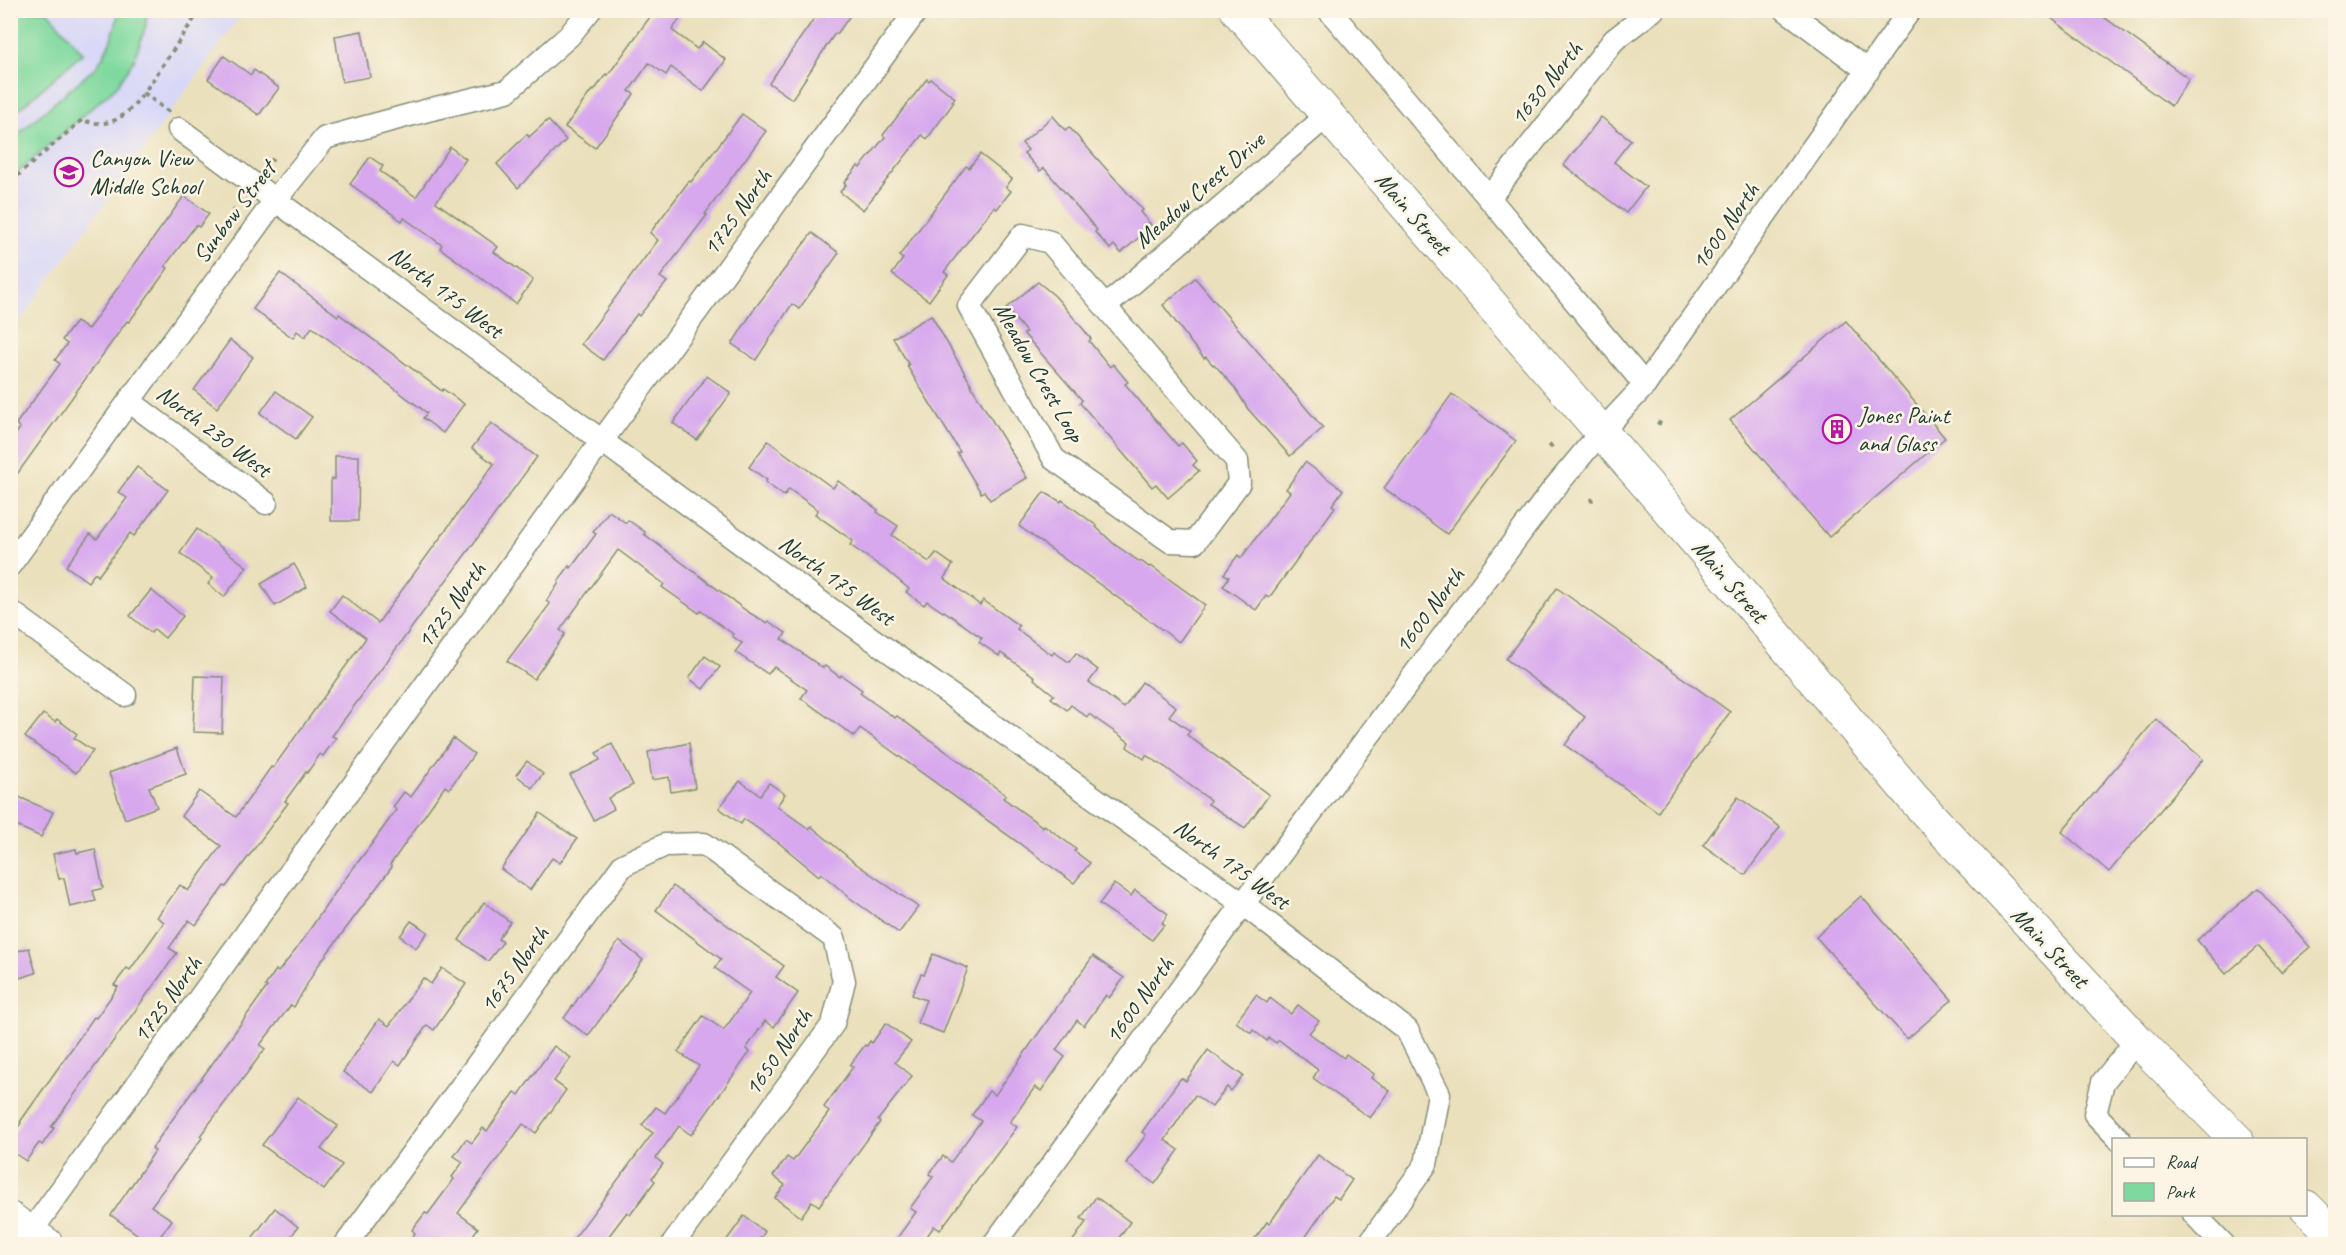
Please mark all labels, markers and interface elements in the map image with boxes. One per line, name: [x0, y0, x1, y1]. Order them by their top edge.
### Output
street label: 1630 North: [1503, 34, 1590, 131]
street label: Meadow Crest Drive: [1128, 124, 1272, 255]
place label: Canyon View Middle School: [90, 143, 204, 201]
street label: Sunbow Street: [186, 153, 284, 269]
school or university icon: Canyon View Middle School: [53, 156, 85, 188]
street label: 1725 North: [696, 162, 779, 261]
street label: Main Street: [1369, 165, 1459, 262]
street label: 1600 North: [1684, 176, 1766, 275]
street label: North 175 West: [383, 239, 511, 346]
street label: Meadow Crest Loop: [987, 297, 1092, 449]
street label: North 230 West: [151, 378, 279, 485]
place label: Jones Paint and Glass: [1857, 400, 1951, 458]
building icon: Jones Paint and Glass: [1821, 413, 1853, 445]
street label: North 175 West: [773, 528, 902, 633]
street label: Main Street: [1686, 533, 1776, 630]
street label: 1725 North: [410, 555, 493, 654]
street label: 1600 North: [1387, 560, 1472, 659]
street label: North 175 West: [1168, 812, 1297, 917]
street label: Main Street: [2005, 900, 2097, 996]
street label: 1675 North: [473, 919, 556, 1018]
street label: 1725 North: [126, 949, 209, 1048]
street label: 1600 North: [1098, 950, 1181, 1049]
street label: 1650 North: [737, 1002, 819, 1101]
legend: [2112, 1138, 2307, 1216]
text: Road: [2166, 1151, 2199, 1173]
text: Park: [2166, 1181, 2196, 1203]

